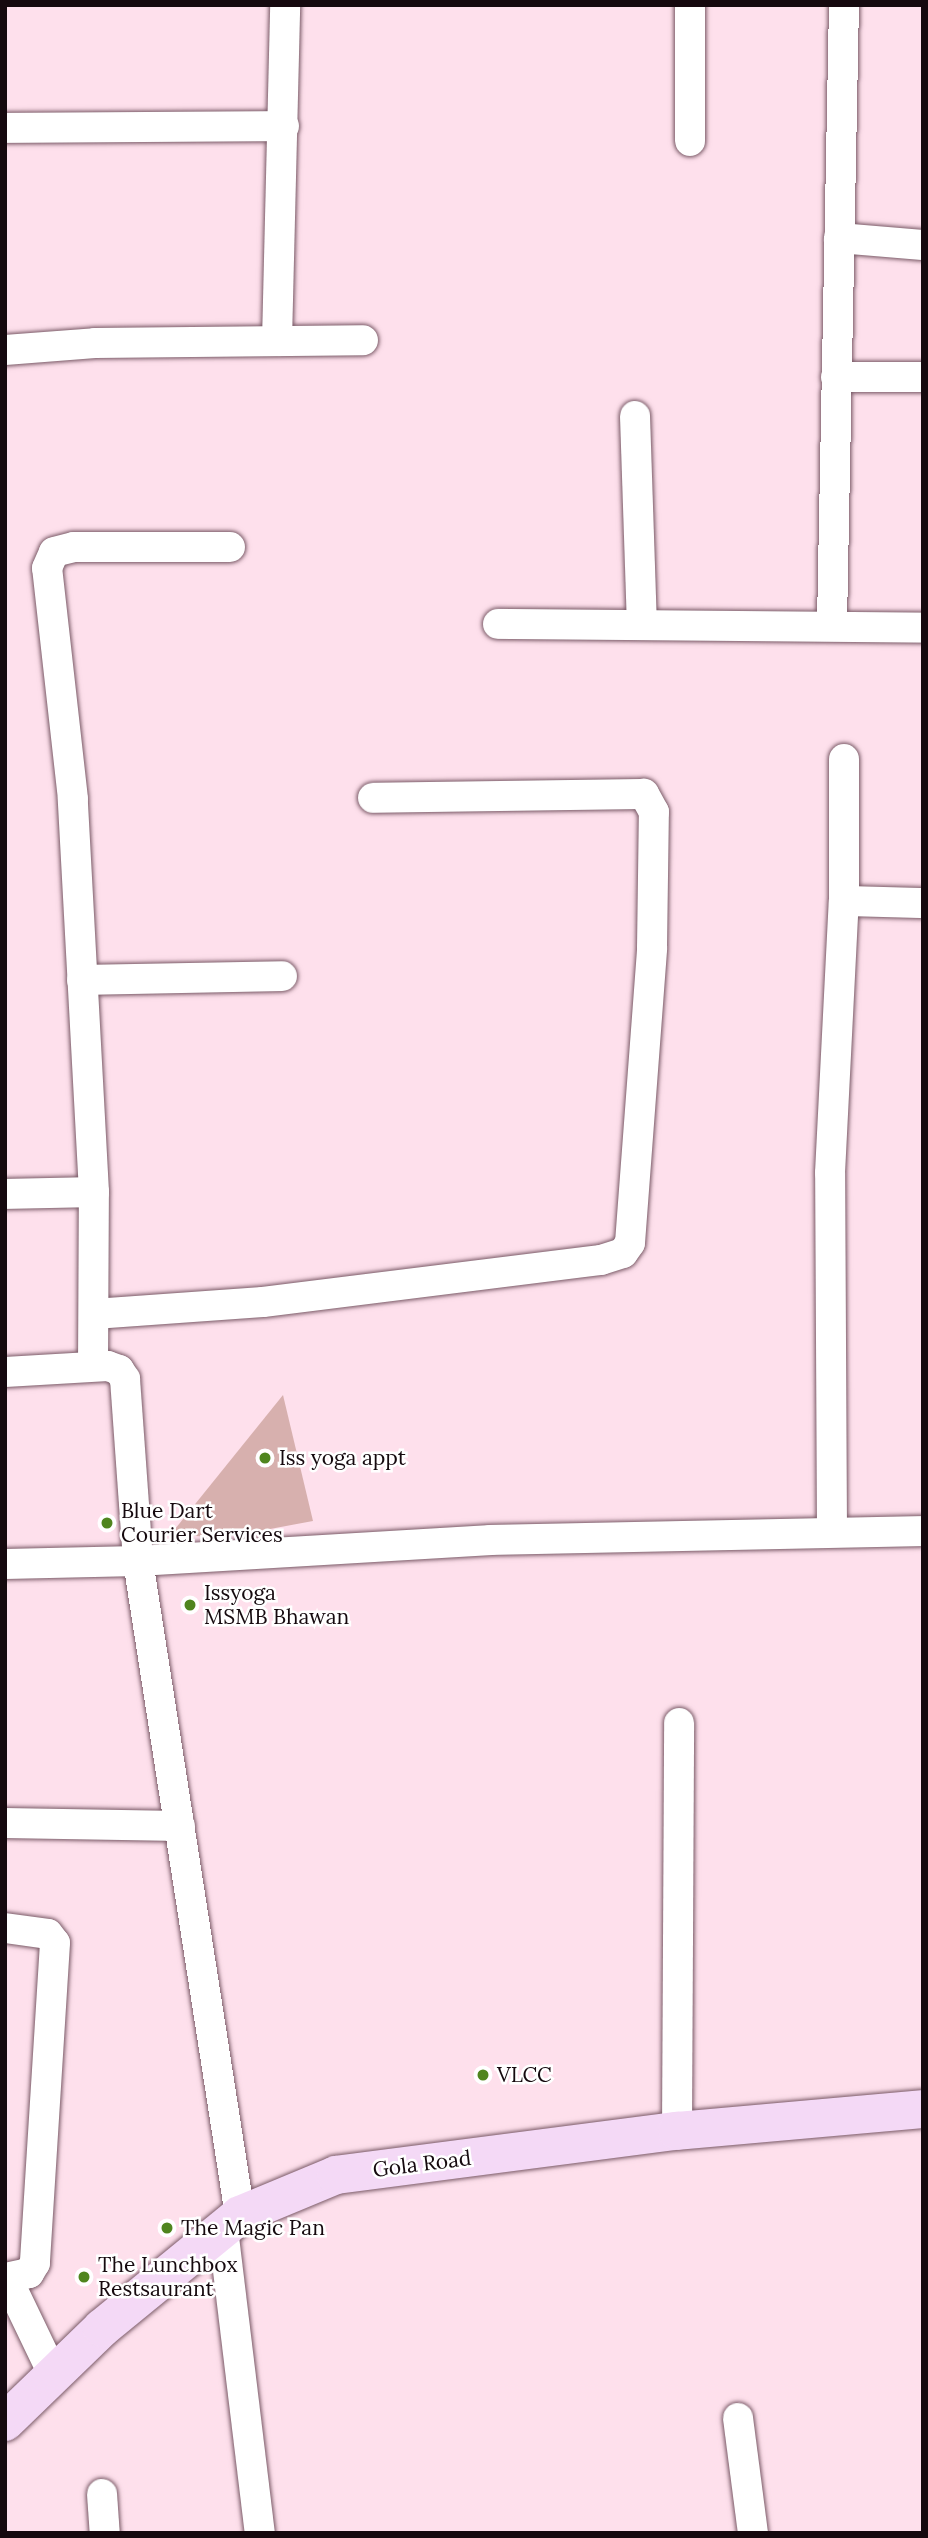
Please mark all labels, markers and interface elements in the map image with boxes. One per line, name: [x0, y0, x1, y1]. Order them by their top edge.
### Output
place label: Iss yoga appt: [279, 1445, 406, 1471]
marker: Iss yoga appt: [257, 1450, 273, 1466]
place label: Blue Dart Courier Services: [121, 1498, 283, 1548]
marker: Blue Dart Courier Services: [99, 1515, 115, 1531]
place label: Issyoga MSMB Bhawan: [204, 1580, 349, 1630]
marker: Issyoga MSMB Bhawan: [182, 1597, 198, 1613]
place label: VLCC: [497, 2062, 552, 2088]
marker: VLCC: [475, 2067, 491, 2083]
street label: Gola Road: [371, 2145, 473, 2183]
place label: The Magic Pan: [181, 2215, 325, 2241]
marker: The Magic Pan: [159, 2220, 175, 2236]
place label: The Lunchbox Restsaurant: [98, 2252, 238, 2302]
marker: The Lunchbox Restsaurant: [76, 2269, 92, 2285]

